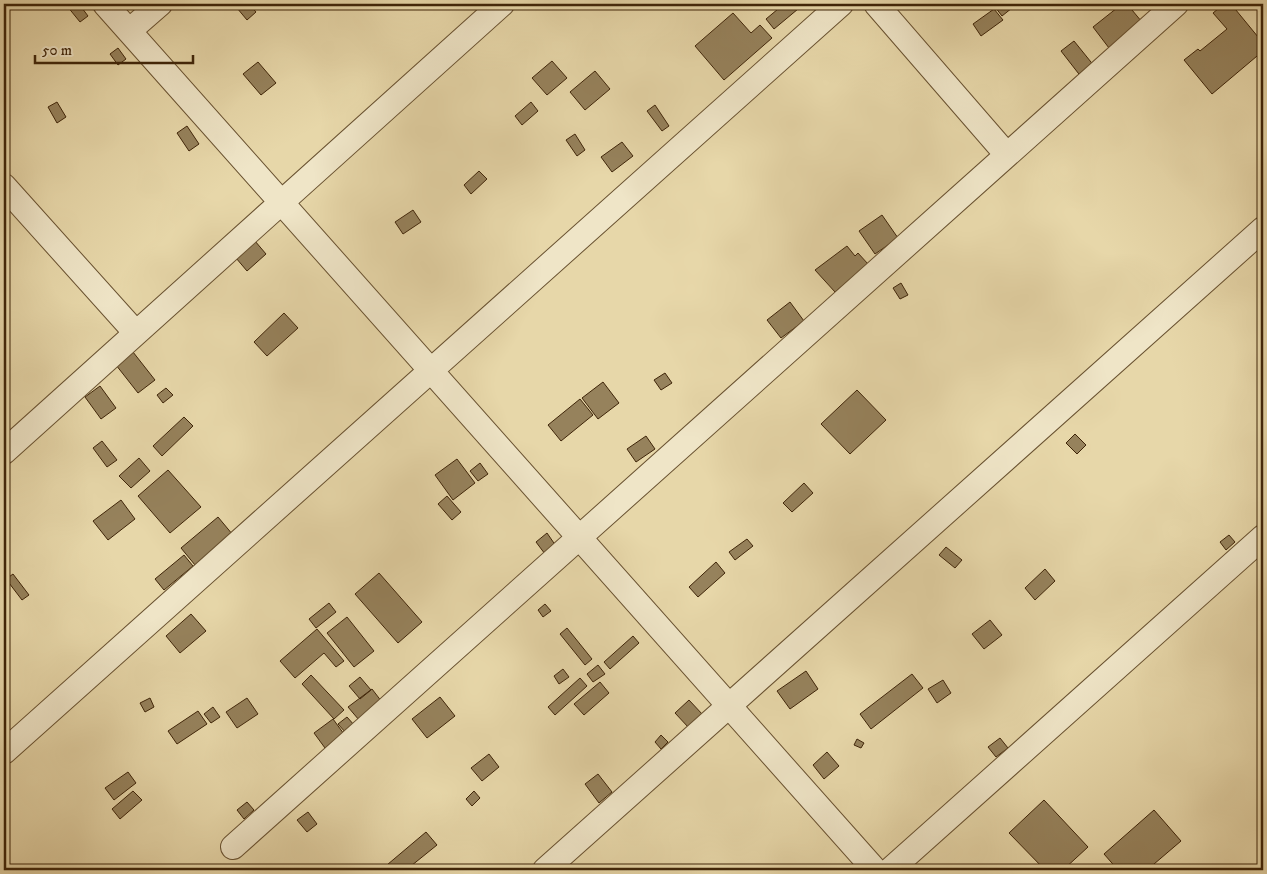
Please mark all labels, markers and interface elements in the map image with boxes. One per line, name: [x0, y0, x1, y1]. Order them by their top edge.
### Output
scale bar: [35, 32, 192, 64]
text: 50 m: [42, 41, 72, 60]

